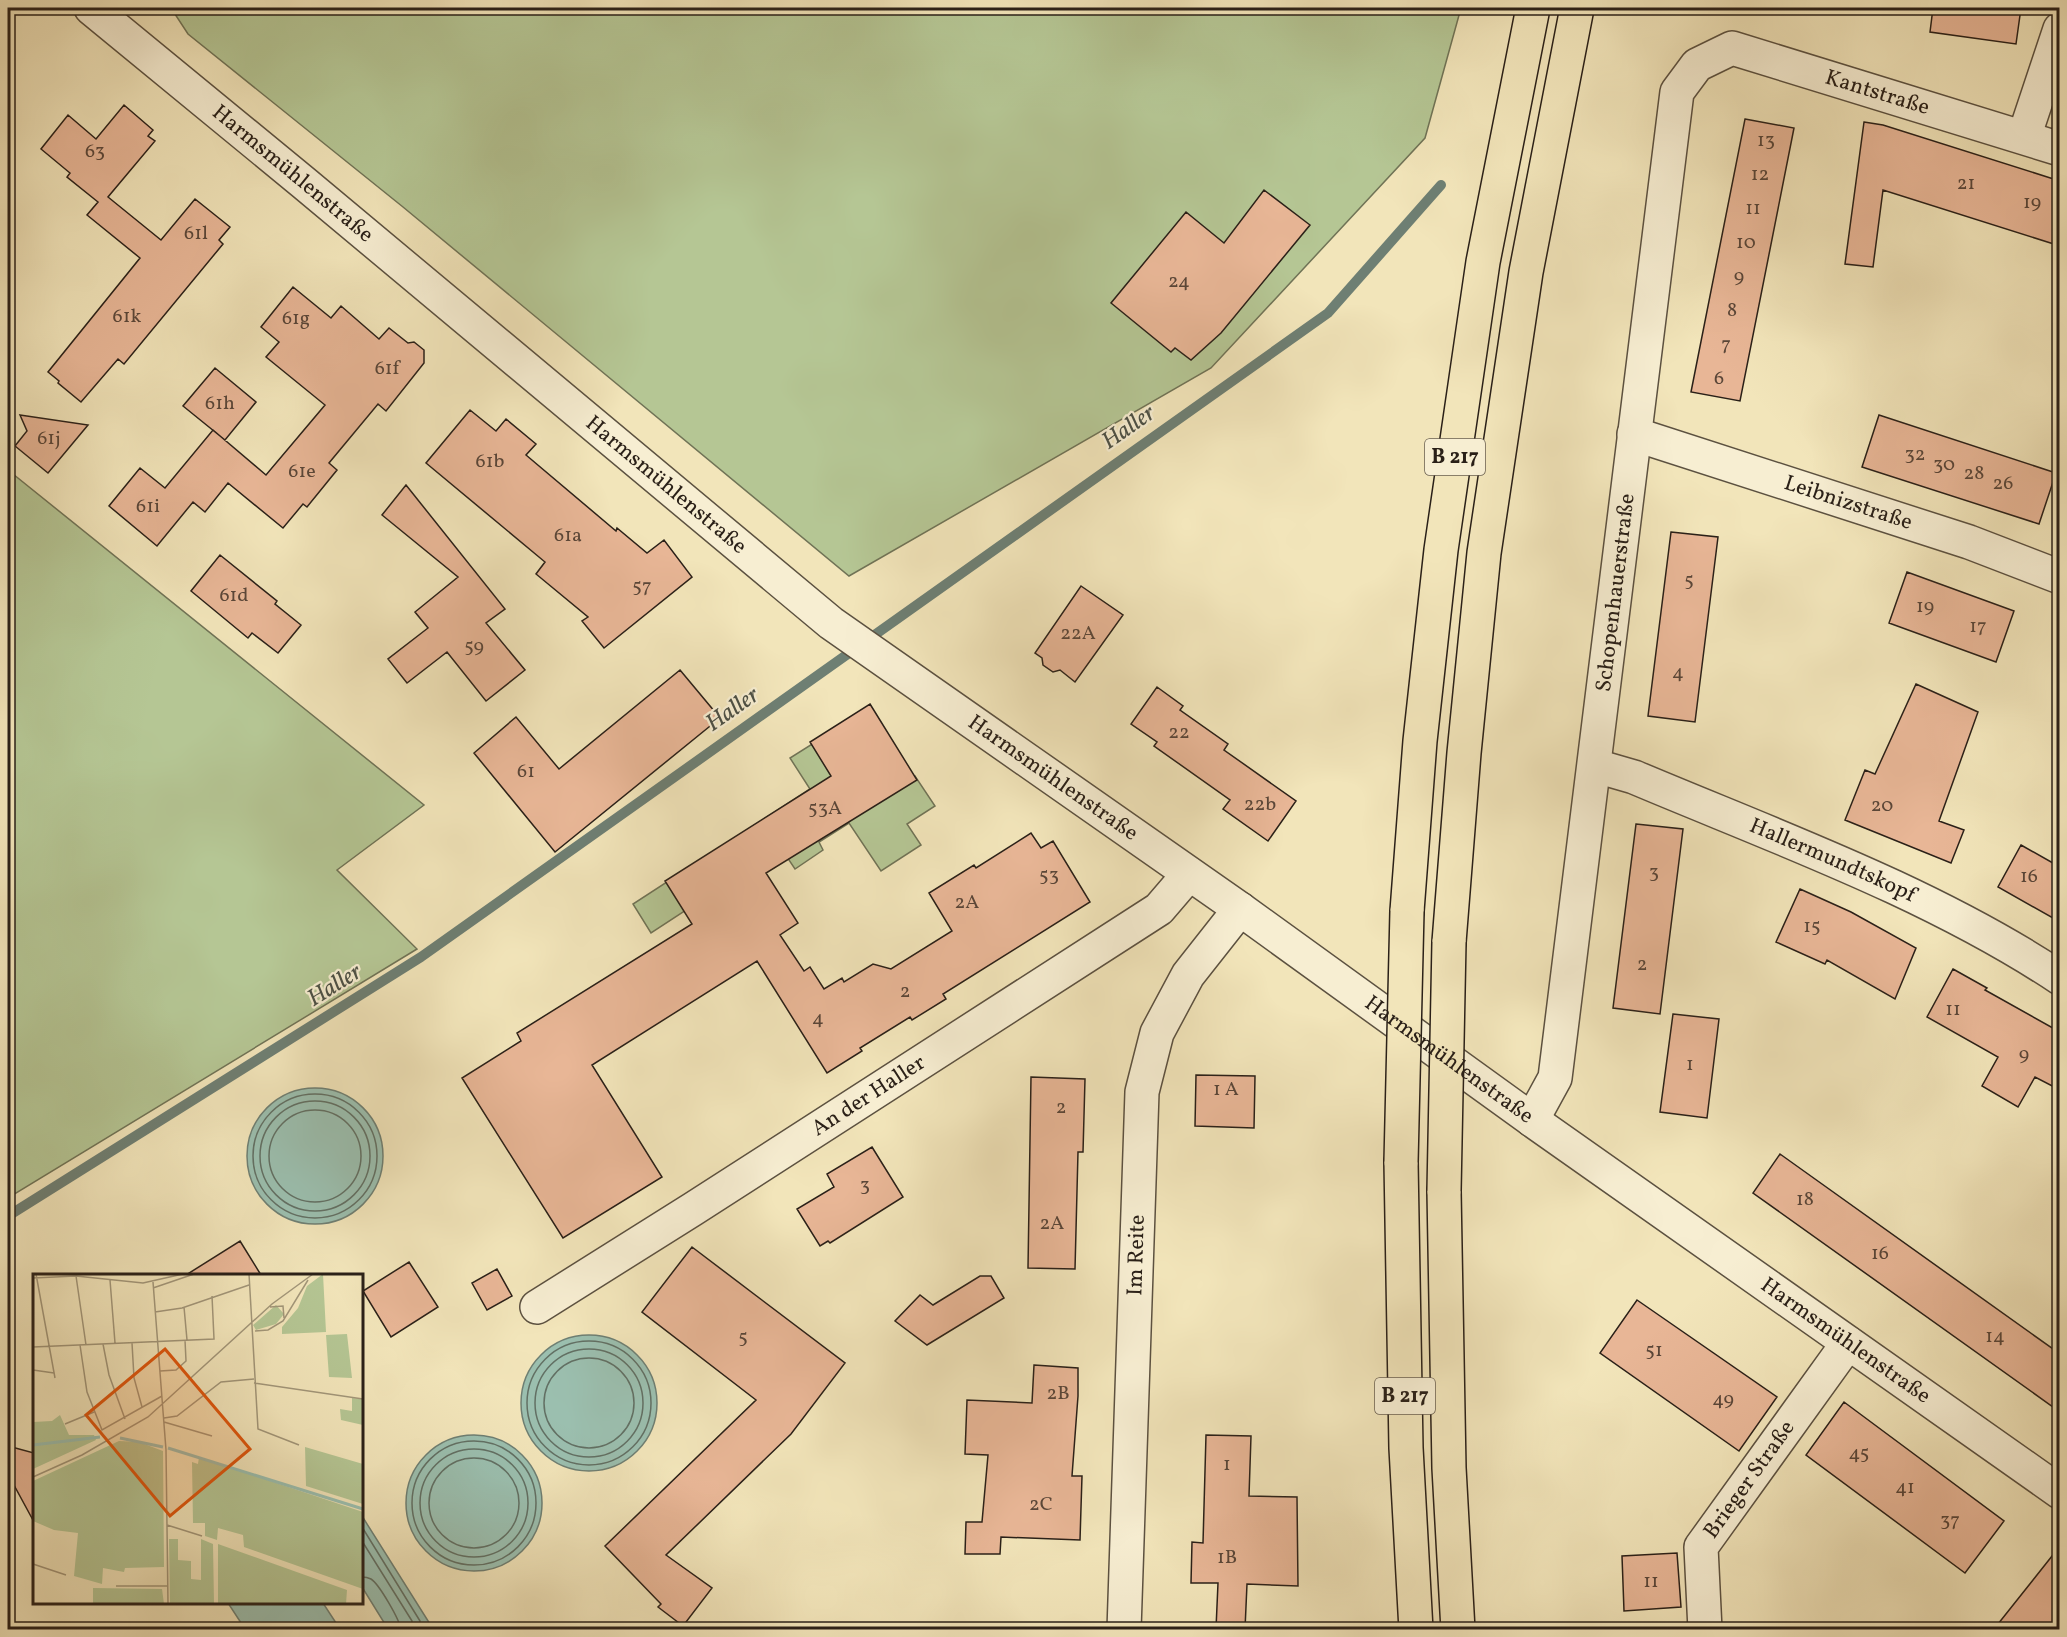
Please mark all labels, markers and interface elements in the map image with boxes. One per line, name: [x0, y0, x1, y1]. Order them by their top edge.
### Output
street label: Kantstraße: [1821, 62, 1933, 123]
street label: Harmsmühlenstraße: [205, 98, 380, 250]
house number: 13: [1757, 127, 1775, 155]
house number: 63: [85, 138, 105, 166]
house number: 12: [1751, 161, 1769, 189]
house number: 21: [1957, 170, 1975, 198]
house number: 19: [2023, 189, 2041, 217]
house number: 11: [1745, 195, 1761, 223]
house number: 61l: [184, 220, 208, 248]
house number: 10: [1736, 229, 1756, 257]
house number: 9: [1734, 263, 1744, 291]
house number: 24: [1168, 268, 1190, 296]
house number: 8: [1727, 297, 1737, 325]
house number: 61k: [113, 303, 141, 331]
house number: 61g: [282, 305, 310, 333]
house number: 7: [1721, 331, 1731, 359]
house number: 61f: [375, 355, 402, 383]
house number: 6: [1714, 365, 1724, 393]
house number: 61h: [205, 390, 235, 418]
water label: Haller: [1095, 397, 1164, 459]
street label: Harmsmühlenstraße: [578, 409, 753, 562]
house number: 61j: [37, 425, 61, 453]
road number: B 217: [1425, 439, 1485, 475]
house number: 32: [1905, 441, 1926, 469]
house number: 61b: [476, 448, 504, 476]
house number: 30: [1933, 451, 1955, 479]
house number: 61e: [288, 458, 316, 486]
house number: 28: [1964, 460, 1984, 488]
street label: Leibnizstraße: [1780, 468, 1916, 538]
house number: 26: [1993, 470, 2013, 498]
street label: Schopenhauerstraße: [1588, 492, 1643, 694]
house number: 61i: [136, 493, 160, 521]
house number: 61a: [554, 522, 582, 550]
house number: 5: [1684, 567, 1694, 595]
house number: 57: [632, 573, 652, 601]
house number: 61d: [219, 582, 249, 610]
house number: 19: [1916, 593, 1934, 621]
house number: 17: [1969, 613, 1987, 641]
house number: 22A: [1060, 620, 1096, 648]
house number: 59: [464, 633, 484, 661]
house number: 4: [1672, 659, 1684, 687]
water label: Haller: [699, 679, 768, 741]
street label: Harmsmühlenstraße: [961, 708, 1144, 849]
house number: 22: [1168, 719, 1190, 747]
house number: 61: [517, 758, 535, 786]
house number: 22b: [1244, 791, 1276, 819]
house number: 20: [1871, 792, 1893, 820]
house number: 53A: [808, 795, 842, 823]
street label: Hallermundtskopf: [1745, 811, 1923, 912]
house number: 3: [1649, 859, 1659, 887]
house number: 53: [1039, 862, 1059, 890]
house number: 16: [2020, 863, 2038, 891]
house number: 2A: [955, 889, 979, 917]
house number: 15: [1803, 913, 1821, 941]
house number: 2: [1637, 951, 1647, 979]
water label: Haller: [301, 955, 370, 1016]
house number: 2: [900, 978, 910, 1006]
street label: Harmsmühlenstraße: [1358, 988, 1540, 1132]
house number: 11: [1945, 996, 1961, 1024]
house number: 4: [812, 1005, 824, 1033]
house number: 9: [2019, 1041, 2029, 1069]
street label: An der Haller: [806, 1048, 932, 1144]
house number: 1: [1686, 1051, 1694, 1079]
house number: 1 A: [1213, 1076, 1239, 1104]
house number: 2: [1056, 1094, 1066, 1122]
house number: 3: [860, 1172, 870, 1200]
house number: 18: [1796, 1186, 1814, 1214]
house number: 2A: [1040, 1210, 1064, 1238]
street label: Im Reite: [1120, 1214, 1153, 1296]
house number: 16: [1871, 1240, 1889, 1268]
street label: Harmsmühlenstraße: [1754, 1270, 1937, 1412]
inset map: [33, 1274, 363, 1604]
house number: 14: [1985, 1323, 2005, 1351]
house number: 5: [738, 1324, 748, 1352]
house number: 51: [1645, 1337, 1663, 1365]
road number: B 217: [1375, 1378, 1435, 1414]
house number: 2B: [1046, 1380, 1070, 1408]
house number: 49: [1712, 1386, 1734, 1414]
street label: Brieger Straße: [1696, 1414, 1803, 1545]
house number: 45: [1849, 1440, 1869, 1468]
house number: 1: [1223, 1451, 1231, 1479]
house number: 41: [1895, 1474, 1915, 1502]
house number: 2C: [1029, 1491, 1053, 1519]
house number: 37: [1940, 1507, 1960, 1535]
house number: 1B: [1217, 1544, 1237, 1572]
house number: 11: [1643, 1568, 1659, 1596]

